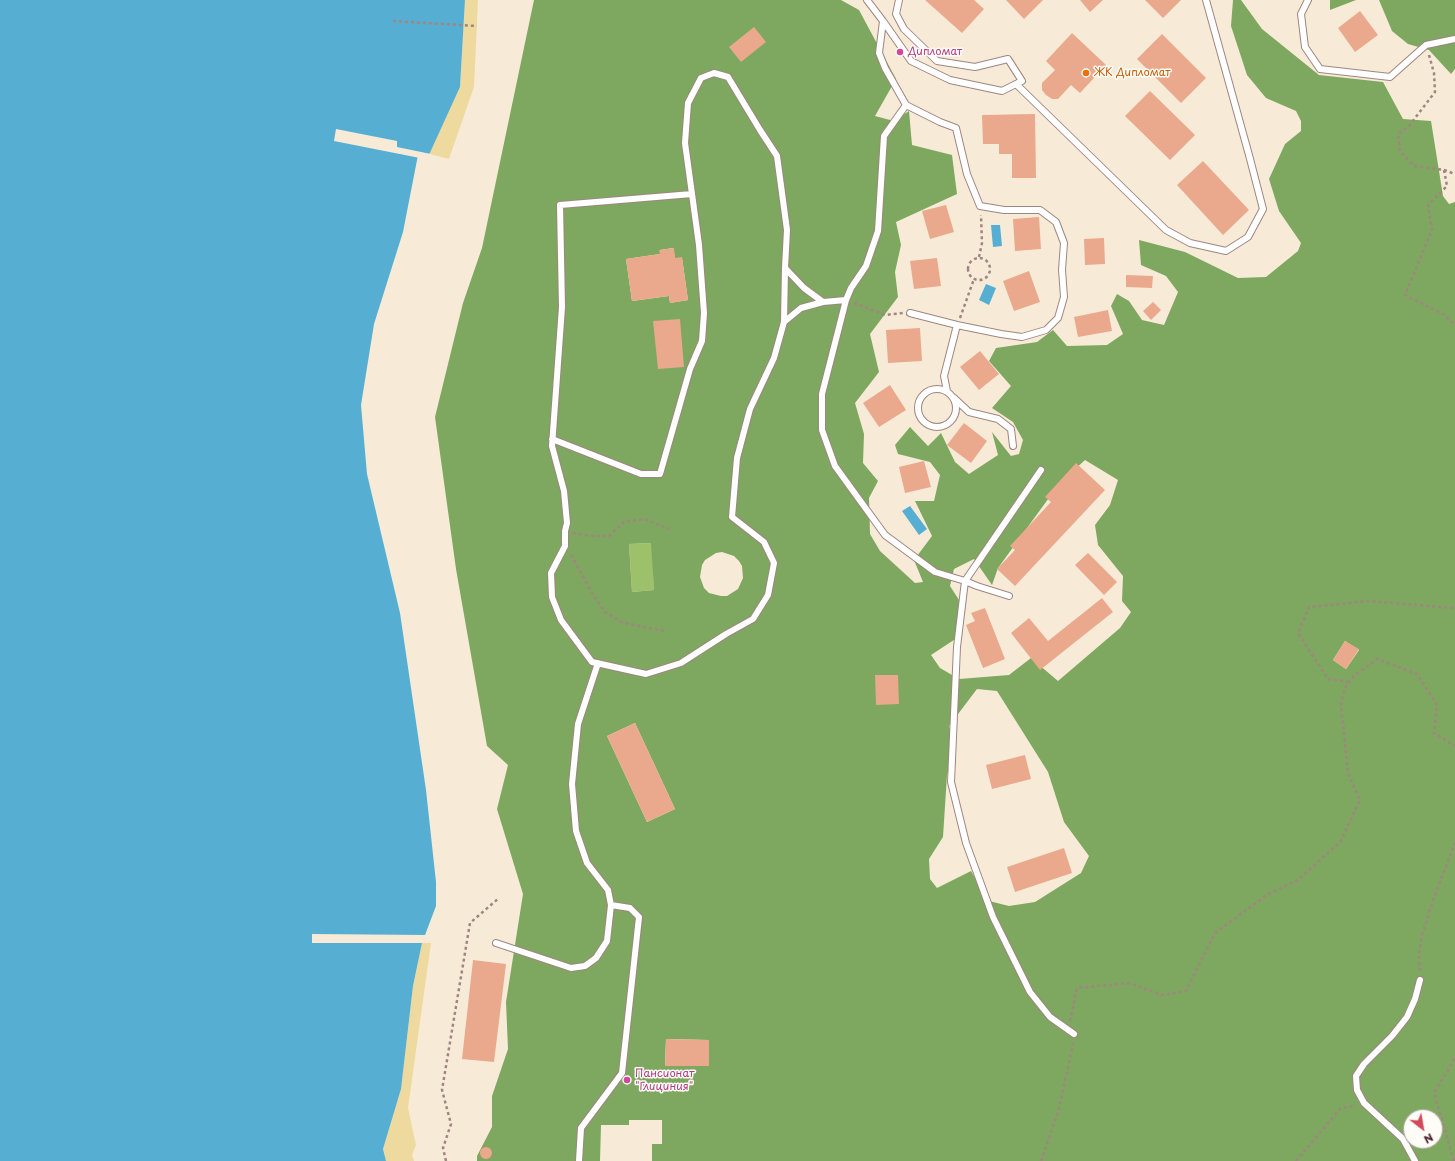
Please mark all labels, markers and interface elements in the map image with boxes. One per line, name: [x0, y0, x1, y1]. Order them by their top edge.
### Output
place label: Дипломат: [908, 45, 962, 59]
marker: Дипломат: [895, 47, 905, 57]
place label: ЖК Дипломат: [1094, 66, 1170, 80]
marker: ЖК Дипломат: [1081, 68, 1091, 78]
place label: Пансионат "Глициния": [635, 1067, 694, 1093]
marker: Пансионат "Глициния": [622, 1075, 632, 1085]
north arrow: [1403, 1109, 1443, 1149]
text: N: [1421, 1129, 1437, 1148]

